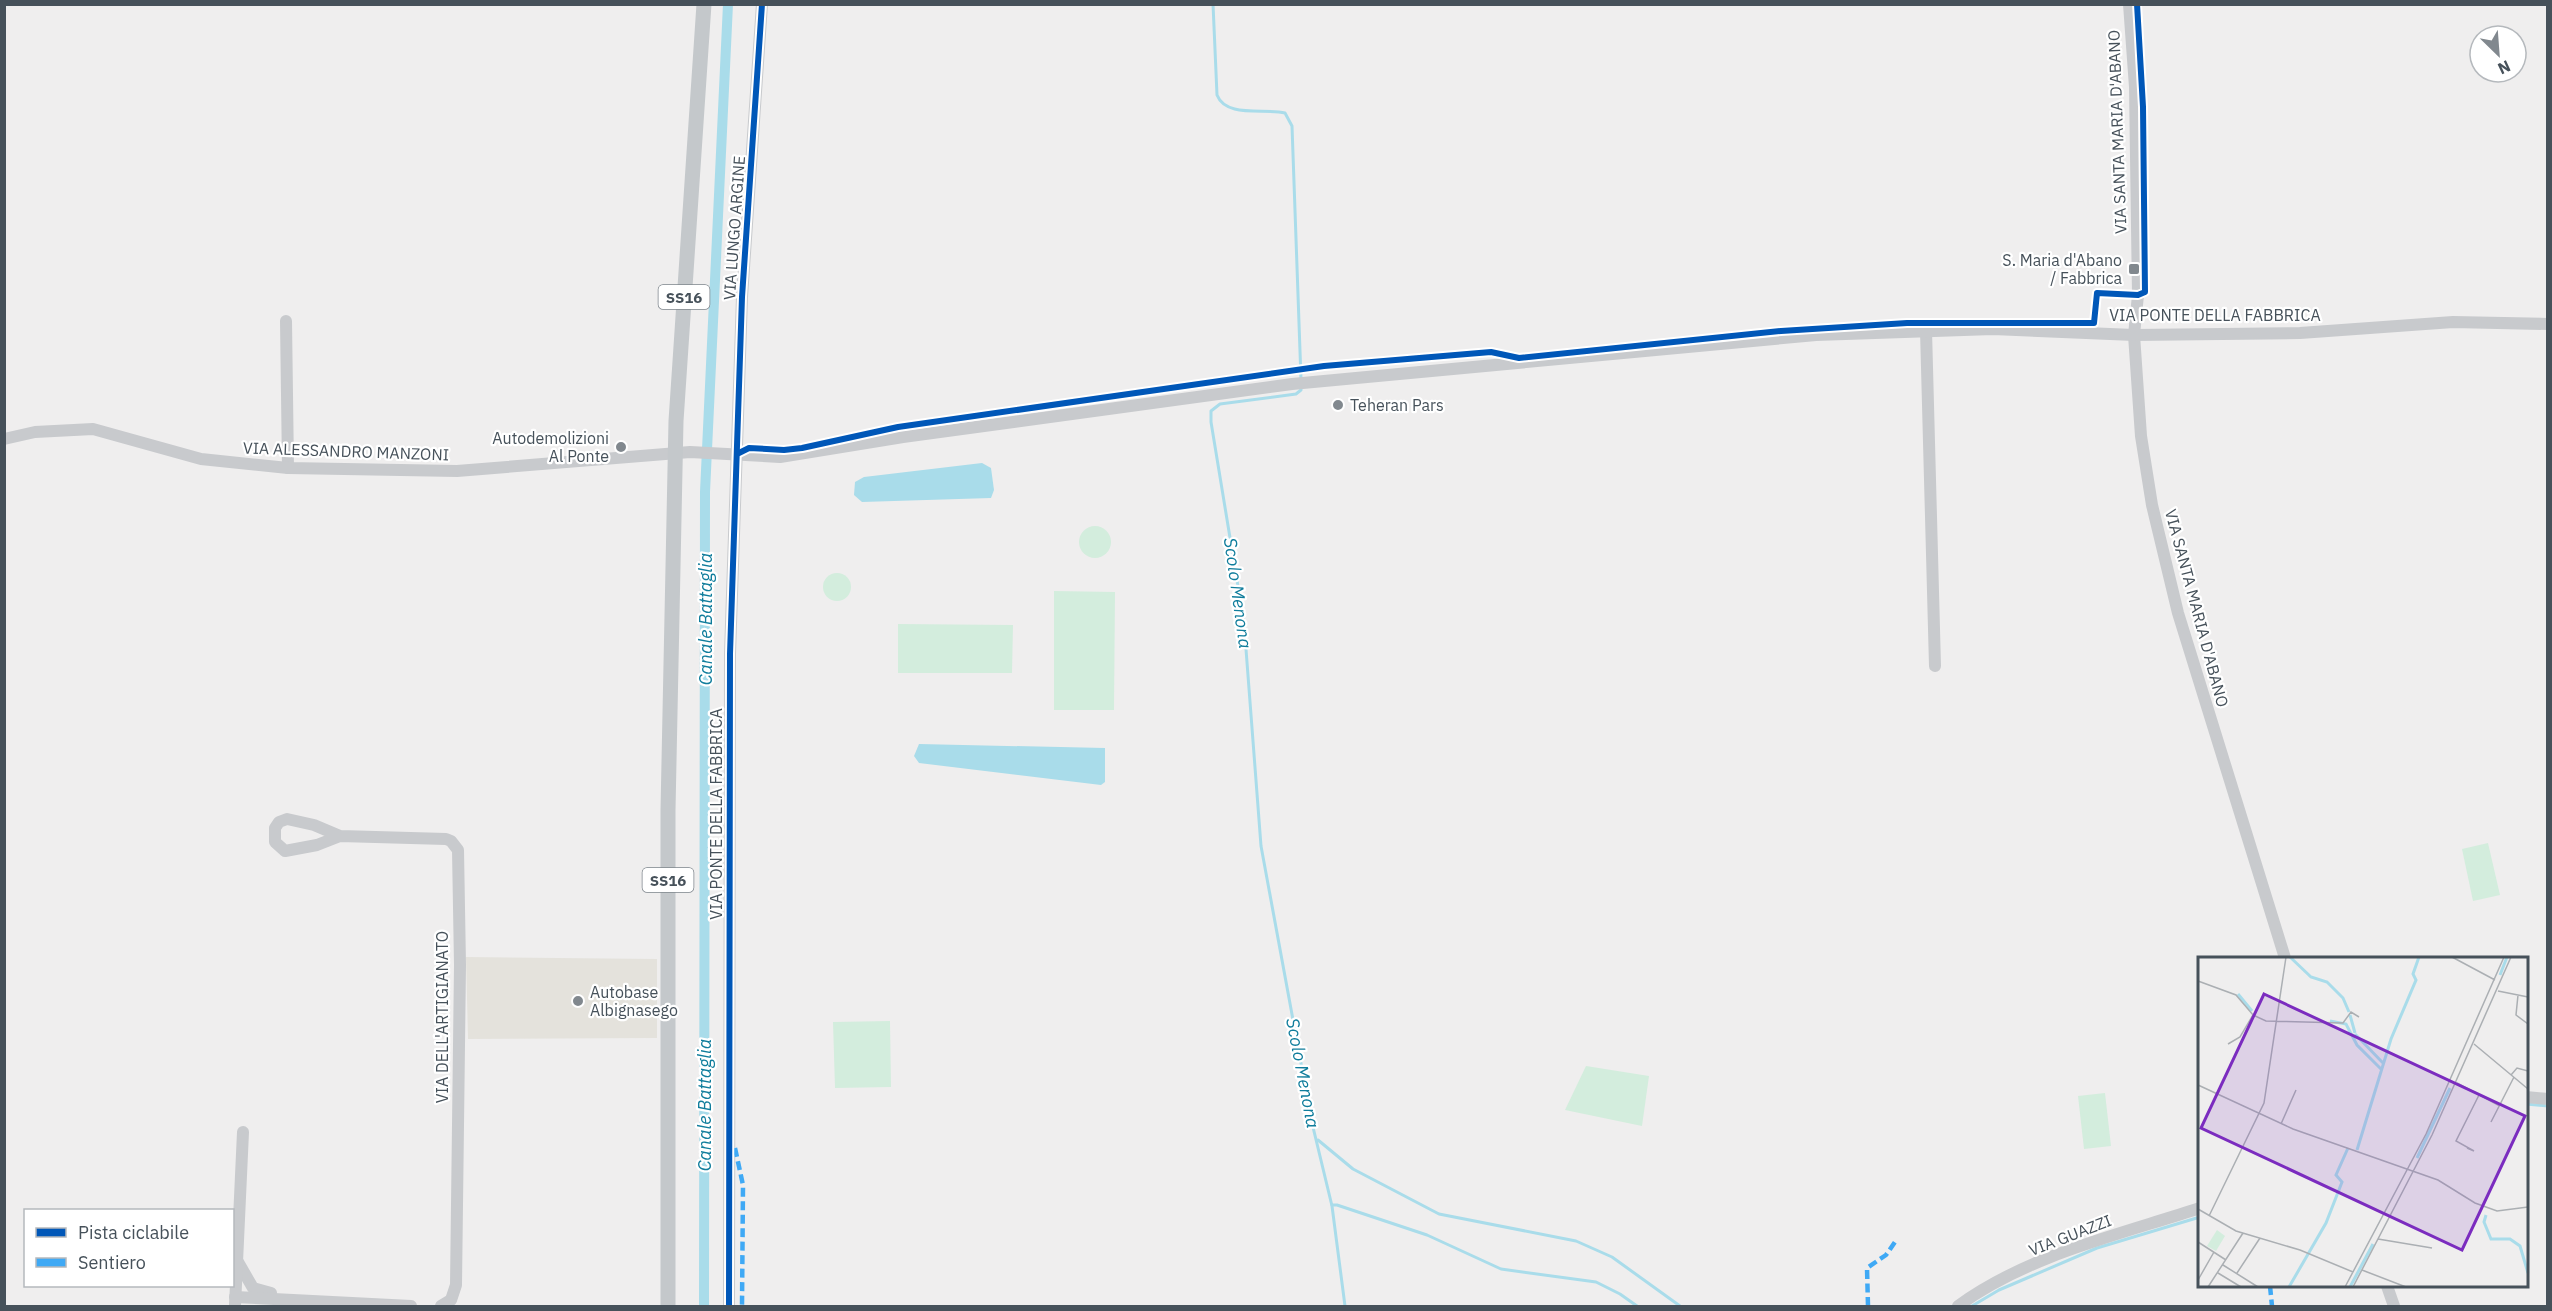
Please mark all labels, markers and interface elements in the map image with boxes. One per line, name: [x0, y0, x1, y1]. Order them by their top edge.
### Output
north arrow: [2468, 24, 2528, 84]
street label: VIA SANTA MARIA D'ABANO: [2103, 30, 2131, 234]
text: N: [2495, 56, 2514, 79]
street label: VIA LUNGO ARGINE: [719, 155, 749, 301]
place label: S. Maria d'Abano / Fabbrica: [2002, 250, 2122, 288]
marker: S. Maria d'Abano / Fabbrica: [2127, 262, 2141, 276]
road number: SS16: [658, 285, 710, 309]
street label: VIA PONTE DELLA FABBRICA: [2109, 305, 2321, 325]
place label: Teheran Pars: [1350, 395, 1444, 415]
marker: Teheran Pars: [1331, 398, 1345, 412]
place label: Autodemolizioni Al Ponte: [492, 428, 609, 466]
street label: VIA ALESSANDRO MANZONI: [243, 437, 449, 465]
marker: Autodemolizioni Al Ponte: [614, 440, 628, 454]
street label: VIA SANTA MARIA D'ABANO: [2161, 507, 2233, 709]
water label: Scolo Menona: [1219, 536, 1257, 650]
water label: Canale Battaglia: [694, 553, 717, 685]
street label: VIA PONTE DELLA FABBRICA: [706, 708, 726, 920]
road number: SS16: [642, 868, 694, 892]
street label: VIA DELL'ARTIGIANATO: [432, 931, 452, 1103]
inset map: [2198, 957, 2528, 1287]
place label: Autobase Albignasego: [590, 982, 678, 1020]
marker: Autobase Albignasego: [571, 994, 585, 1008]
water label: Scolo Menona: [1281, 1016, 1325, 1130]
water label: Canale Battaglia: [693, 1039, 716, 1171]
legend: [24, 1209, 234, 1287]
street label: VIA GUAZZI: [2026, 1210, 2114, 1260]
text: Pista ciclabile: [78, 1221, 189, 1244]
text: Sentiero: [78, 1251, 146, 1274]

